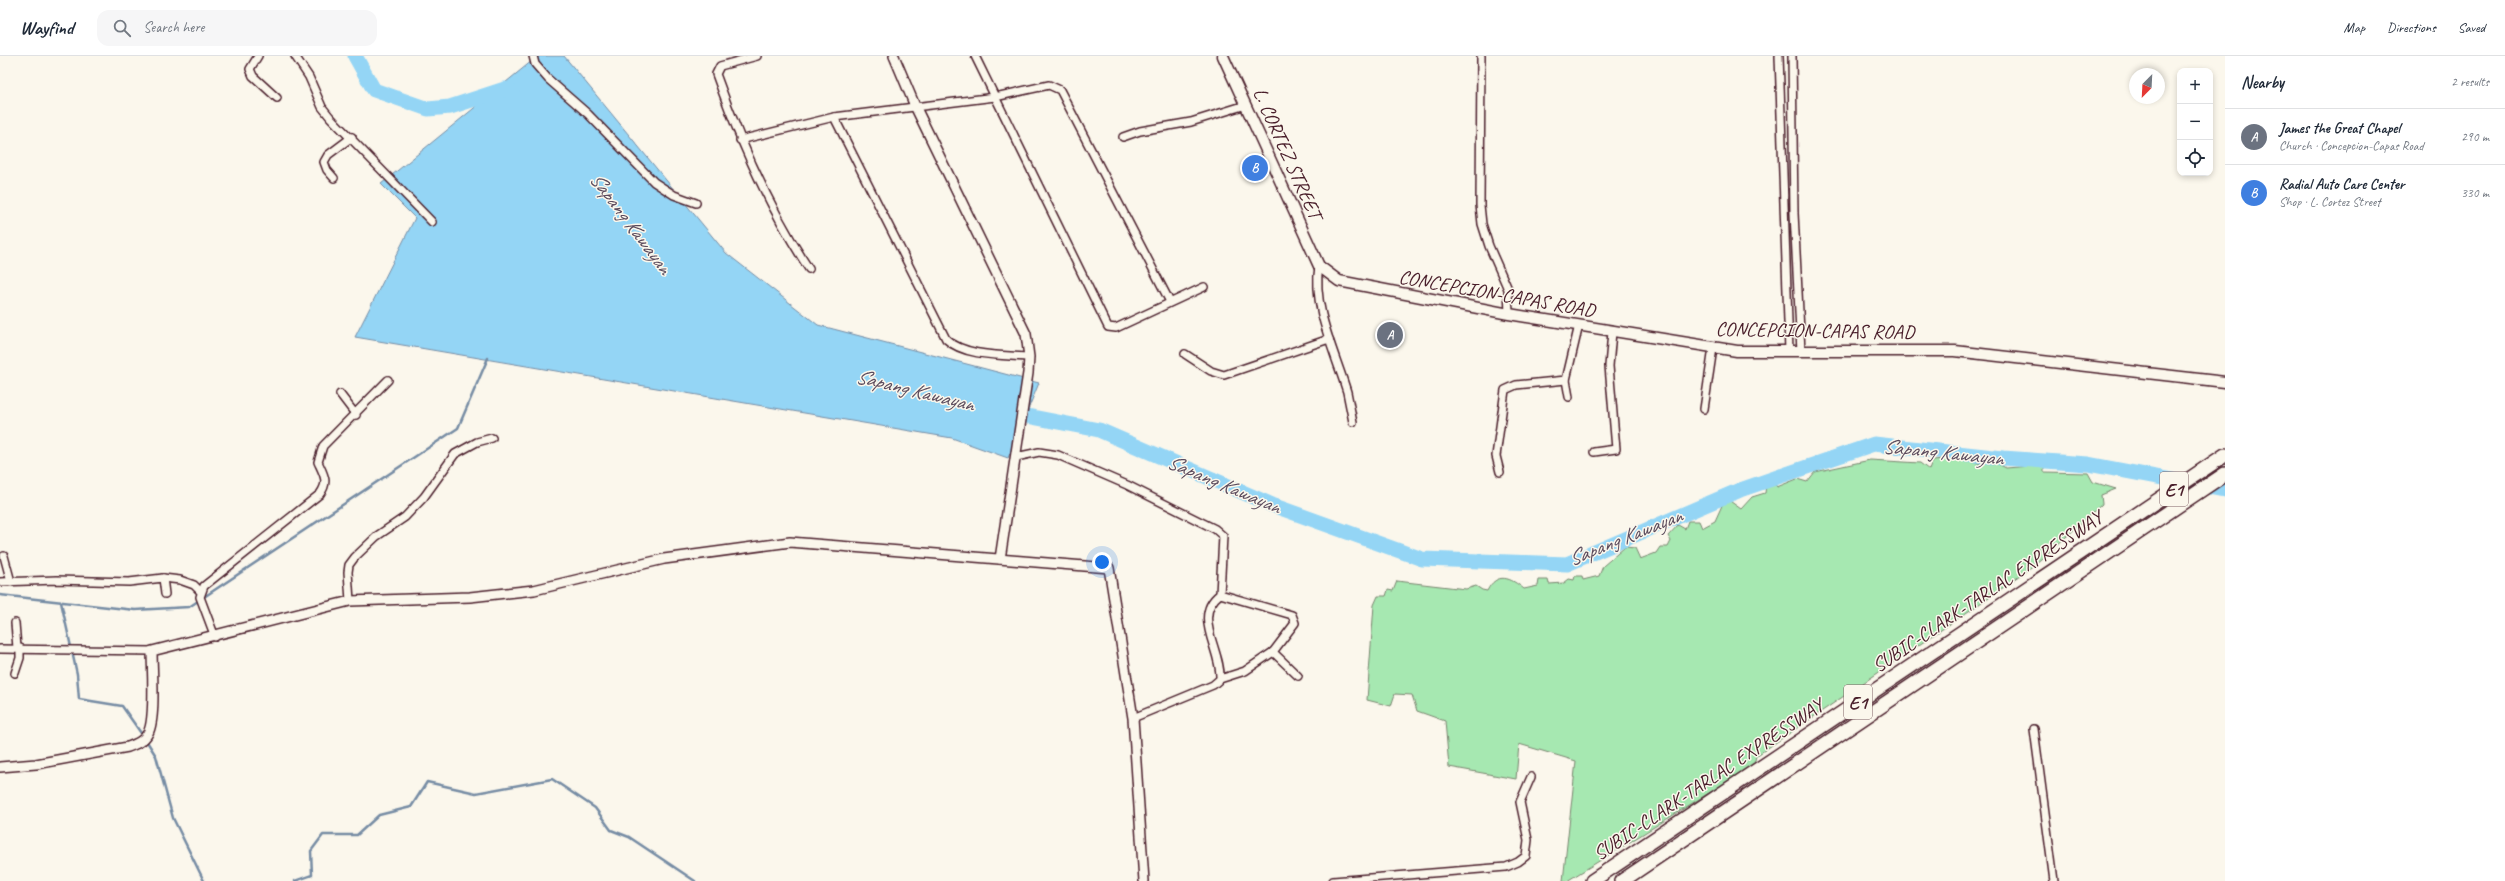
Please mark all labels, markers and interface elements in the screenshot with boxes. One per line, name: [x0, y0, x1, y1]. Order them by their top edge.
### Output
search box: [97, 10, 377, 46]
text: Wayfind: [20, 16, 73, 40]
icon: search: [111, 17, 133, 39]
text: Search here: [143, 18, 204, 37]
text: Map: [2344, 19, 2365, 36]
text: Directions: [2387, 19, 2436, 36]
text: Saved: [2458, 19, 2485, 36]
north arrow: [2129, 68, 2165, 104]
map controls: [2177, 68, 2213, 176]
button: +: [2177, 68, 2213, 104]
text: Nearby: [2241, 72, 2284, 93]
text: 2 results: [2451, 74, 2489, 90]
street label: L. CORTEZ STREET: [1247, 84, 1330, 227]
button: −: [2177, 104, 2213, 140]
text: James the Great Chapel: [2279, 119, 2400, 138]
text: A: [2251, 129, 2257, 145]
text: 290 m: [2461, 129, 2489, 145]
text: Church · Concepcion-Capas Road: [2279, 138, 2424, 154]
button: locate: [2177, 140, 2213, 176]
pin: B: [1242, 153, 1268, 183]
water label: Sapang Kawayan: [584, 167, 679, 281]
text: Radial Auto Care Center: [2279, 175, 2404, 194]
text: B: [2251, 185, 2257, 201]
text: 330 m: [2461, 185, 2489, 201]
text: Shop · L. Cortez Street: [2279, 194, 2381, 210]
street label: CONCEPCION-CAPAS ROAD: [1397, 264, 1598, 323]
street label: CONCEPCION-CAPAS ROAD: [1715, 316, 1916, 345]
pin: A: [1377, 320, 1403, 350]
water label: Sapang Kawayan: [853, 363, 979, 418]
water label: Sapang Kawayan: [1882, 433, 2007, 472]
water label: Sapang Kawayan: [1163, 448, 1287, 521]
road number: E1: [2160, 472, 2188, 506]
water label: Sapang Kawayan: [1564, 501, 1688, 572]
street label: SUBIC-CLARK-TARLAC EXPRESSWAY: [1867, 503, 2110, 678]
your location: [1092, 552, 1112, 572]
road number: E1: [1844, 685, 1872, 719]
street label: SUBIC-CLARK-TARLAC EXPRESSWAY: [1588, 691, 1831, 866]

